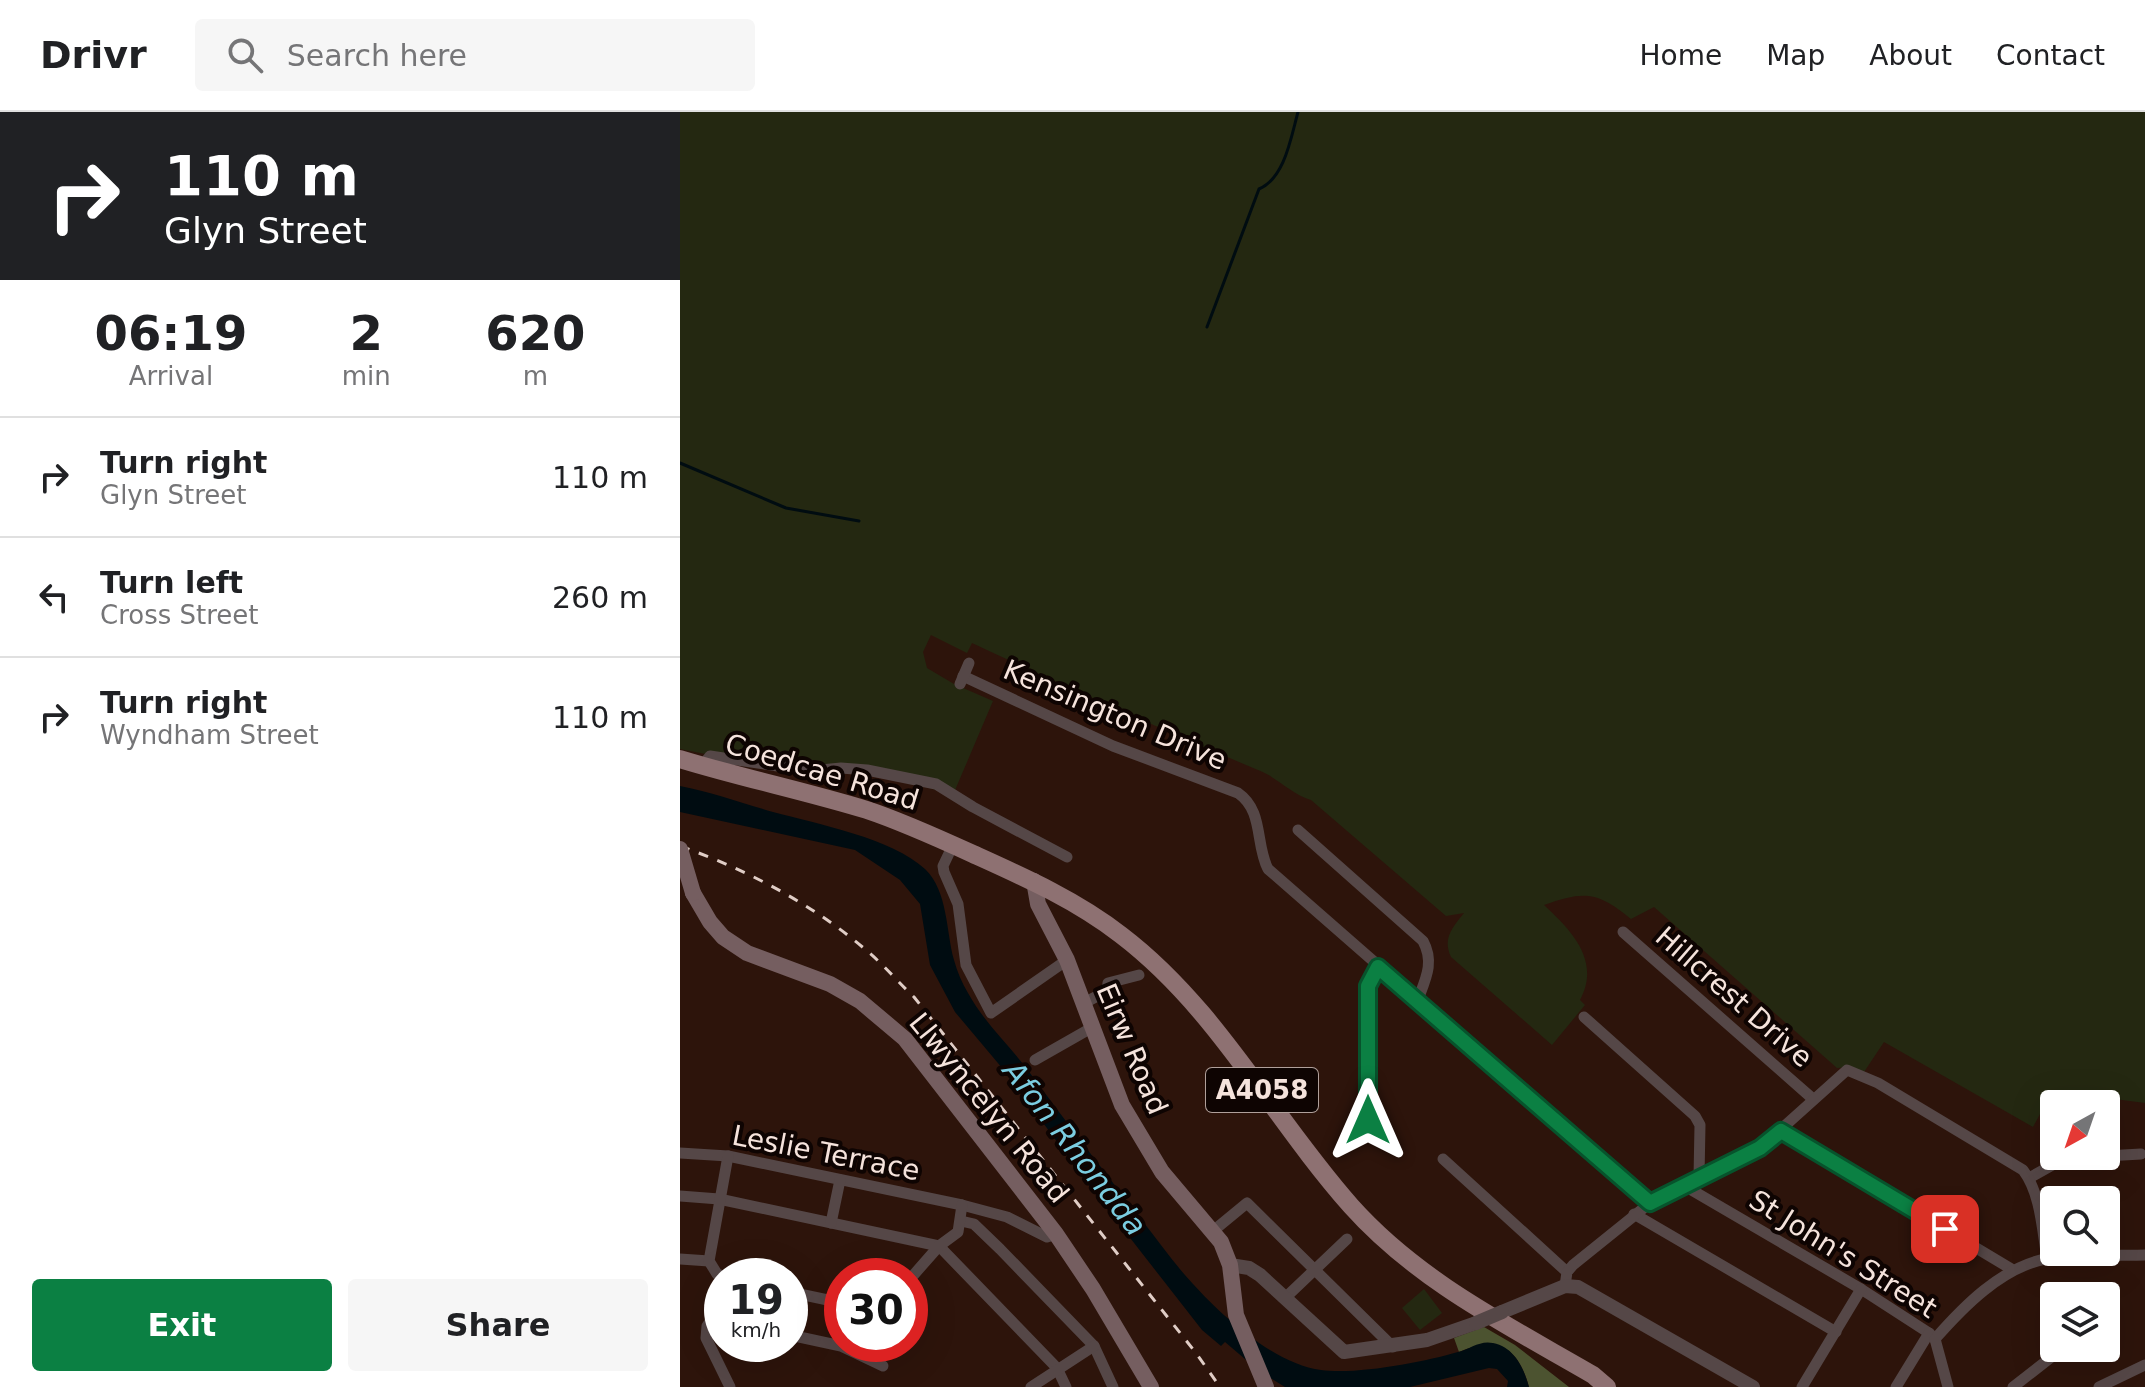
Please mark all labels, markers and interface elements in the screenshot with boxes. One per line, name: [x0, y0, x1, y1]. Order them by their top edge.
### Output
search box: [195, 19, 755, 91]
text: Drivr: [40, 33, 147, 77]
icon: search: [223, 33, 267, 77]
text: Search here: [287, 38, 467, 73]
text: Home: [1639, 39, 1722, 72]
text: Map: [1766, 39, 1825, 72]
text: About: [1869, 39, 1952, 72]
text: Contact: [1996, 39, 2105, 72]
text: 110 m: [164, 143, 359, 208]
icon: right: [32, 144, 136, 248]
text: Glyn Street: [164, 210, 367, 251]
text: 06:19: [94, 305, 247, 361]
text: 2: [350, 305, 383, 361]
text: 620: [485, 305, 585, 361]
text: Arrival: [129, 361, 213, 391]
text: min: [342, 361, 391, 391]
text: m: [523, 361, 548, 391]
text: Turn right: [100, 445, 267, 480]
icon: right: [32, 455, 76, 499]
text: 110 m: [552, 460, 648, 495]
text: Glyn Street: [100, 480, 247, 510]
text: Turn left: [100, 565, 243, 600]
icon: left: [32, 575, 76, 619]
text: 260 m: [552, 580, 648, 615]
text: Cross Street: [100, 600, 259, 630]
street label: Kensington Drive: [998, 653, 1232, 777]
text: Turn right: [100, 685, 267, 720]
icon: right: [32, 695, 76, 739]
text: 110 m: [552, 700, 648, 735]
text: Wyndham Street: [100, 720, 319, 750]
street label: Coedcae Road: [721, 727, 923, 817]
street label: Hillcrest Drive: [1649, 920, 1819, 1074]
street label: Eirw Road: [1090, 979, 1174, 1119]
street label: Llwyncelyn Road: [902, 1007, 1076, 1209]
water label: Afon Rhondda: [995, 1052, 1154, 1242]
road number: A4058: [1206, 1068, 1318, 1112]
position arrow: [1326, 1078, 1410, 1162]
north arrow: [2040, 1090, 2120, 1170]
map controls: [2040, 1090, 2120, 1362]
street label: Leslie Terrace: [729, 1119, 923, 1187]
street label: St John's Street: [1743, 1183, 1943, 1325]
button: search: [2040, 1186, 2120, 1266]
pin: [1911, 1195, 1979, 1263]
icon: arrive: [1923, 1207, 1967, 1251]
speed limit sign: 30: [824, 1258, 928, 1362]
text: 19: [728, 1277, 784, 1323]
button: Exit: [32, 1279, 332, 1371]
button: Share: [348, 1279, 648, 1371]
button: layers: [2040, 1282, 2120, 1362]
text: km/h: [731, 1318, 781, 1342]

